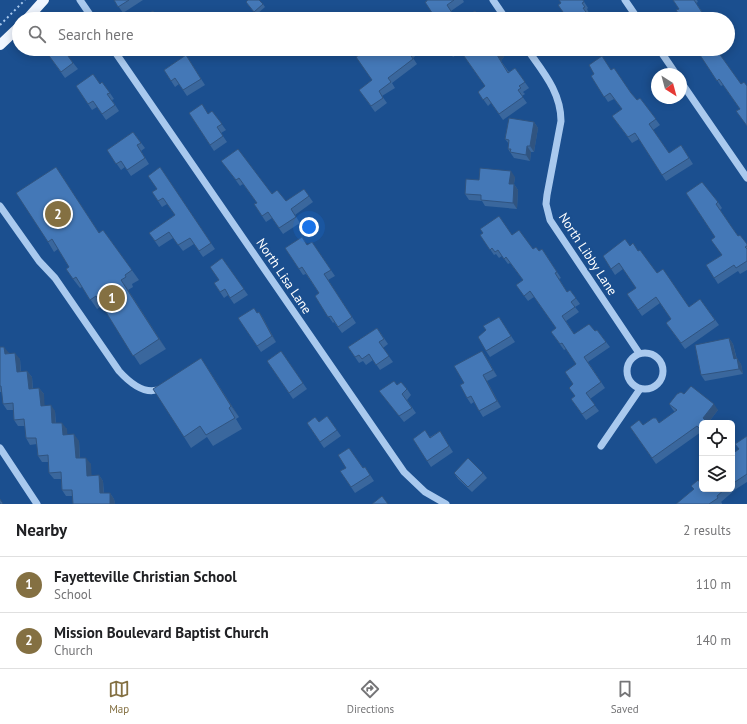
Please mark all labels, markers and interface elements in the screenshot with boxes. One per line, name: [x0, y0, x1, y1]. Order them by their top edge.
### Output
search box: [12, 12, 735, 56]
icon: search: [26, 23, 48, 45]
text: Search here: [58, 25, 134, 44]
north arrow: [651, 68, 687, 104]
pin: 2: [45, 199, 71, 229]
street label: North Libby Lane: [555, 209, 621, 299]
your location: [299, 217, 319, 237]
street label: North Lisa Lane: [252, 235, 316, 317]
pin: 1: [99, 283, 125, 313]
map controls: [699, 420, 735, 492]
button: locate: [699, 420, 735, 456]
button: layers: [699, 456, 735, 492]
text: Nearby: [16, 519, 67, 541]
text: 2 results: [683, 522, 731, 539]
text: Fayetteville Christian School: [54, 567, 237, 586]
text: 1: [25, 576, 33, 593]
text: 110 m: [696, 576, 731, 593]
text: School: [54, 586, 92, 603]
text: Mission Boulevard Baptist Church: [54, 623, 269, 642]
text: 2: [25, 632, 33, 649]
text: 140 m: [696, 632, 731, 649]
text: Church: [54, 642, 93, 659]
tab: Map: [108, 678, 130, 716]
tab: Directions: [347, 678, 394, 716]
tab: Saved: [611, 678, 639, 716]

